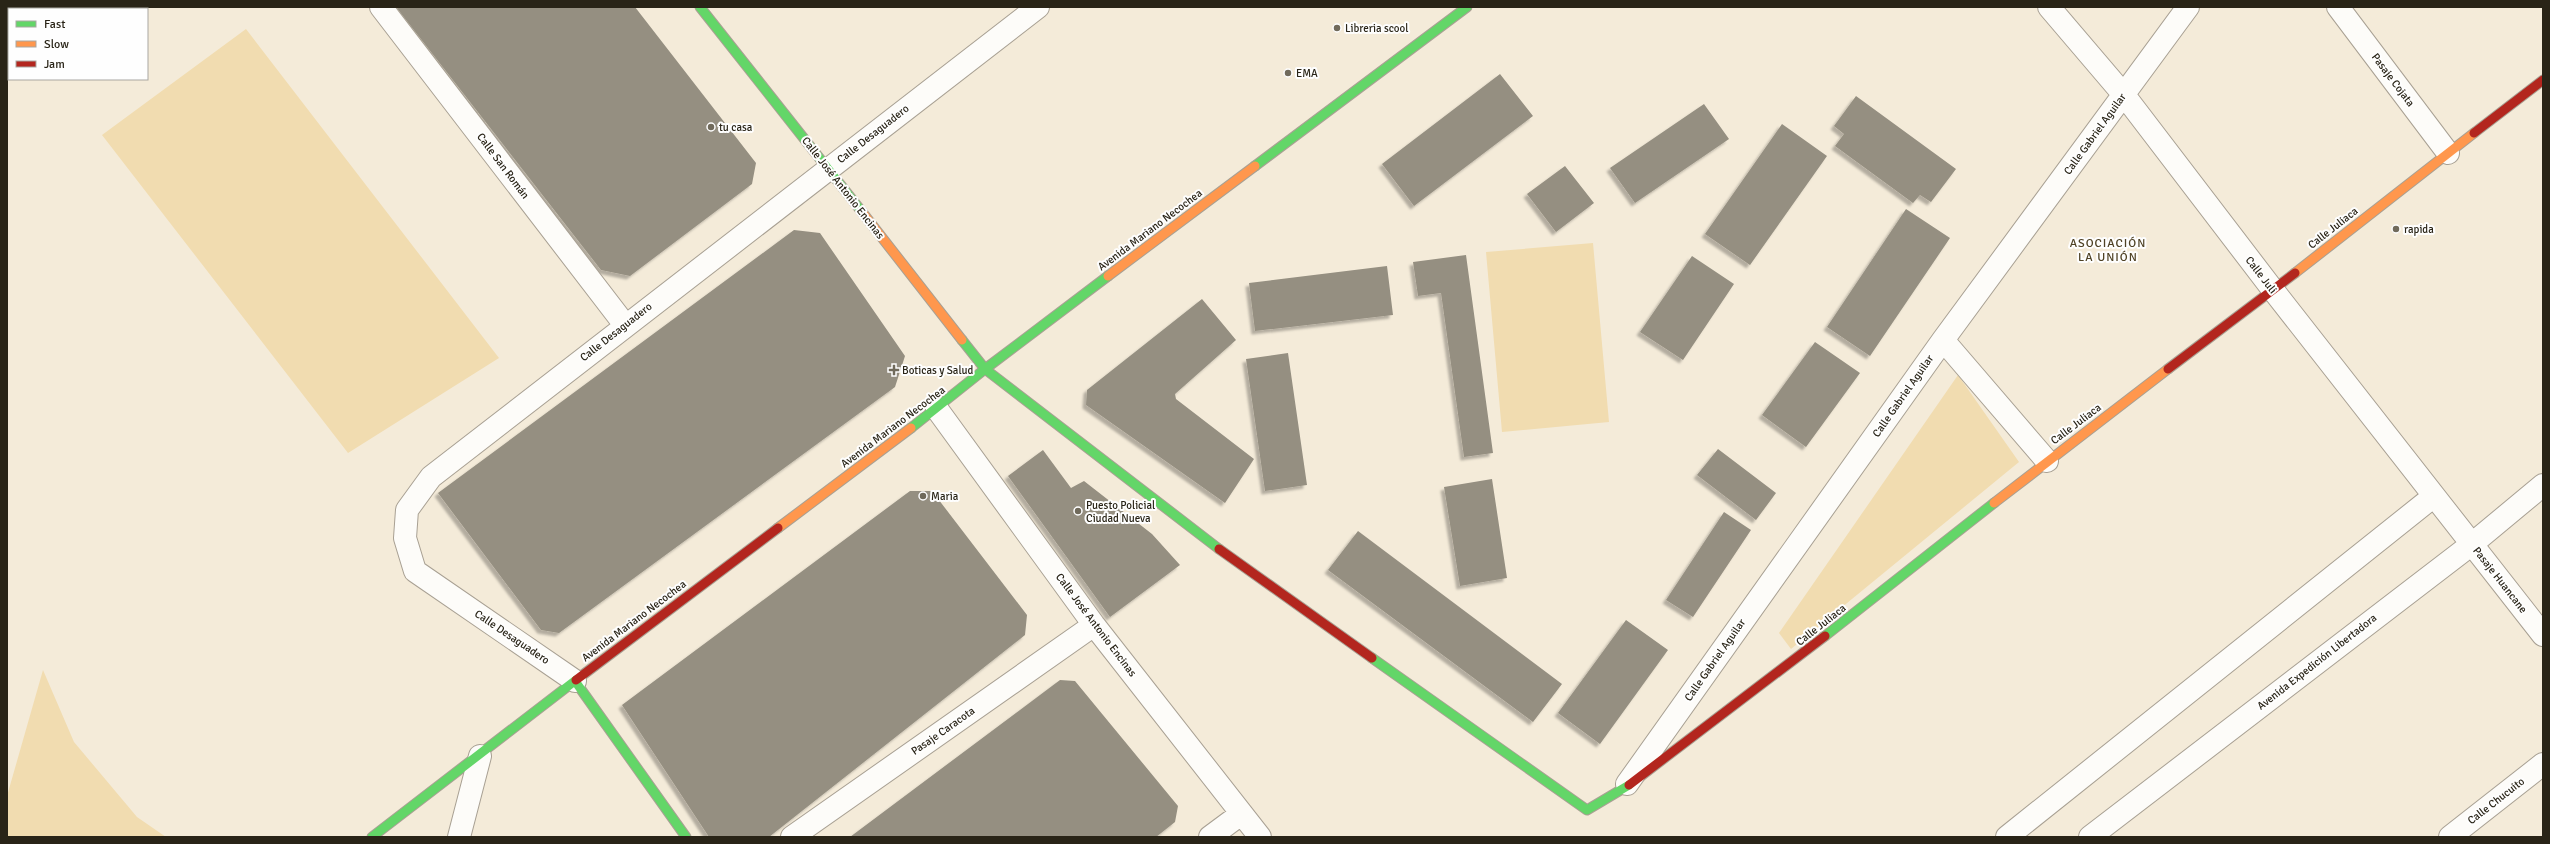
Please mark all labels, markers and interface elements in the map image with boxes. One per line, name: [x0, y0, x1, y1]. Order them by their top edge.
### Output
legend: [8, 8, 148, 80]
text: Fast: [44, 17, 65, 32]
place label: Libreria scool: [1345, 22, 1409, 35]
marker: Libreria scool: [1332, 23, 1342, 33]
text: Slow: [44, 37, 69, 52]
street label: Pasaje Cojata: [2369, 51, 2417, 109]
text: Jam: [44, 57, 65, 72]
place label: EMA: [1296, 67, 1318, 80]
marker: EMA: [1283, 68, 1293, 78]
street label: Calle Gabriel Aguilar: [2061, 91, 2129, 177]
street label: Calle Desaguadero: [835, 102, 912, 166]
place label: tu casa: [719, 121, 753, 134]
marker: tu casa: [706, 122, 716, 132]
street label: Calle San Román: [474, 131, 532, 201]
street label: Calle José Antonio Encinas: [799, 134, 887, 242]
street label: Avenida Mariano Necochea: [1095, 186, 1205, 273]
street label: Calle Juliaca: [2305, 204, 2361, 252]
place label: rapida: [2404, 223, 2434, 236]
marker: rapida: [2391, 224, 2401, 234]
district label: ASOCIACIÓN LA UNIÓN: [2070, 236, 2146, 265]
street label: Calle Juli: [2243, 254, 2279, 296]
street label: Calle Desaguadero: [578, 300, 655, 364]
street label: Calle Gabriel Aguilar: [1870, 352, 1936, 440]
place label: Boticas y Salud: [902, 364, 974, 377]
marker: Boticas y Salud: [889, 365, 899, 375]
street label: Avenida Mariano Necochea: [838, 383, 948, 470]
street label: Calle Juliaca: [2048, 401, 2104, 447]
place label: Maria: [931, 490, 959, 503]
marker: Maria: [918, 491, 928, 501]
place label: Puesto Policial Ciudad Nueva: [1086, 499, 1155, 525]
marker: Puesto Policial Ciudad Nueva: [1073, 506, 1083, 516]
street label: Pasaje Huancane: [2470, 544, 2530, 616]
street label: Calle José Antonio Encinas: [1053, 571, 1139, 679]
street label: Avenida Mariano Necochea: [579, 577, 689, 664]
street label: Calle Juliaca: [1793, 601, 1849, 649]
street label: Calle Desaguadero: [472, 607, 552, 667]
street label: Avenida Expedición Libertadora: [2255, 611, 2380, 713]
street label: Calle Gabriel Aguilar: [1682, 616, 1748, 704]
street label: Pasaje Caracota: [909, 704, 978, 758]
street label: Calle Chucuito: [2465, 775, 2527, 827]

